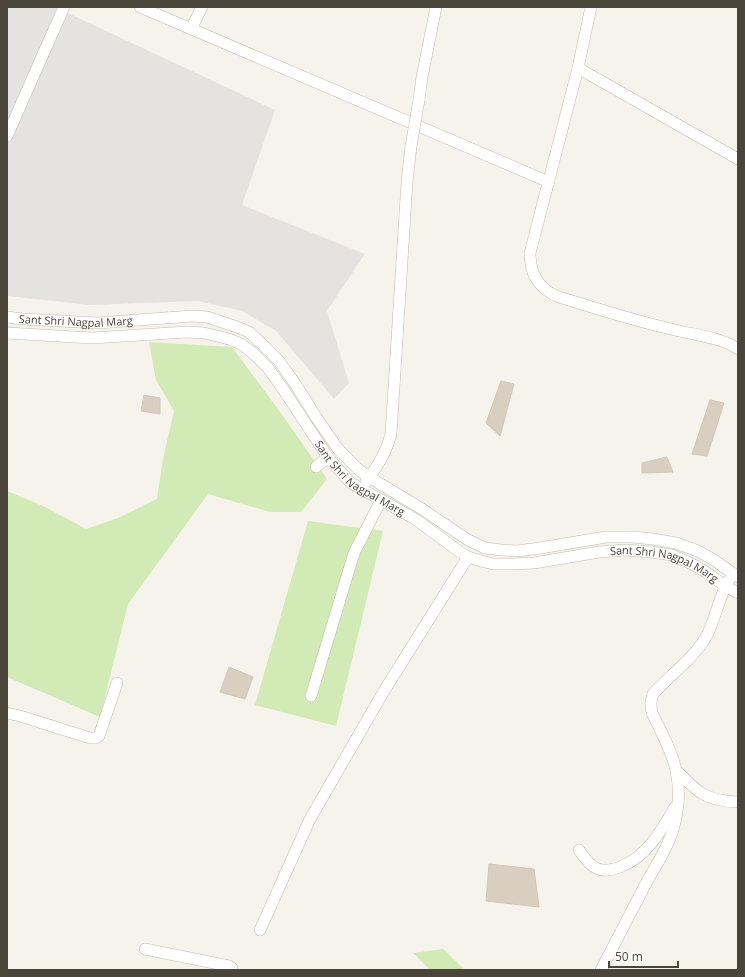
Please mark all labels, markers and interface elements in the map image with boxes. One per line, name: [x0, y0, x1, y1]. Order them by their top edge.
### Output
street label: Sant Shri Nagpal Marg: [18, 311, 133, 330]
street label: Sant Shri Nagpal Marg: [312, 437, 408, 519]
street label: Sant Shri Nagpal Marg: [609, 542, 722, 586]
scale bar: [609, 943, 678, 969]
text: 50 m: [615, 948, 643, 965]

